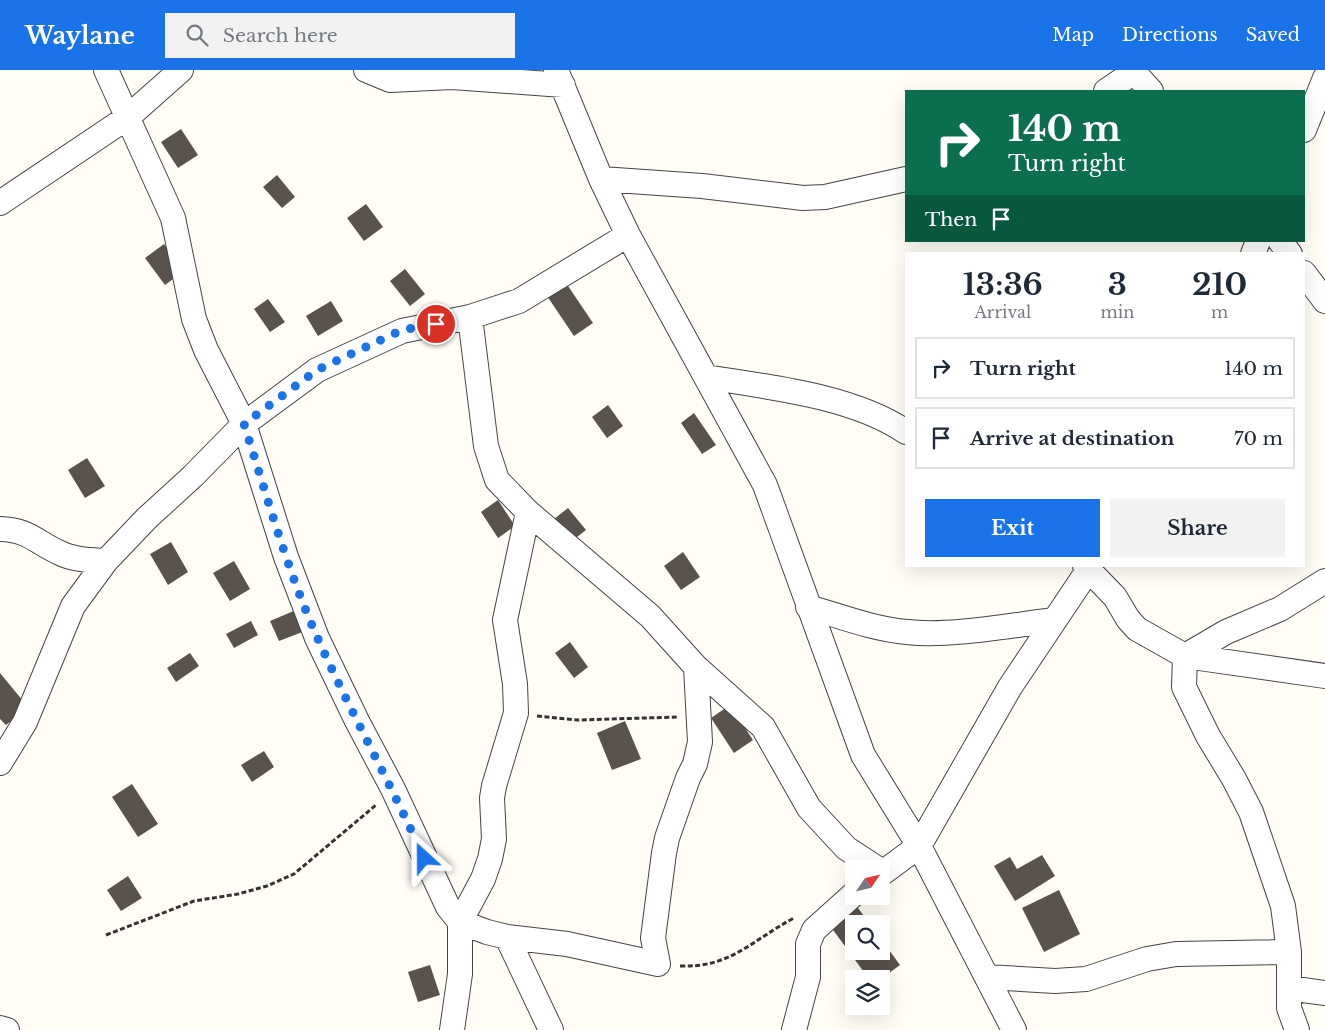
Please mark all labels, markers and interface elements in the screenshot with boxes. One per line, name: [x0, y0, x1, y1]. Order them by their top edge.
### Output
search box: [165, 13, 515, 58]
text: Waylane: [25, 21, 135, 50]
icon: search: [183, 21, 211, 49]
text: Search here: [223, 24, 338, 47]
text: Map: [1052, 24, 1094, 46]
text: Directions: [1122, 24, 1218, 46]
text: Saved: [1246, 24, 1300, 46]
text: 140 m: [1008, 107, 1121, 150]
icon: right: [925, 110, 990, 175]
text: Turn right: [1008, 150, 1126, 177]
icon: arrive: [987, 205, 1015, 233]
text: Then: [925, 208, 977, 231]
text: 13:36: [963, 266, 1043, 303]
text: 3: [1108, 266, 1127, 303]
text: 210: [1192, 266, 1247, 303]
text: Arrival: [974, 302, 1031, 322]
text: min: [1101, 302, 1134, 322]
text: m: [1211, 302, 1228, 322]
pin: [415, 303, 457, 345]
icon: arrive: [422, 310, 450, 338]
icon: right: [927, 354, 955, 382]
text: Turn right: [970, 357, 1076, 380]
text: 140 m: [1224, 357, 1283, 380]
icon: arrive: [927, 424, 955, 452]
text: Arrive at destination: [970, 427, 1174, 450]
text: 70 m: [1234, 427, 1283, 450]
button: Exit: [925, 499, 1100, 557]
button: Share: [1110, 499, 1285, 557]
position arrow: [397, 831, 449, 883]
north arrow: [845, 860, 890, 905]
map controls: [845, 860, 890, 1015]
button: search: [845, 915, 890, 960]
button: layers: [845, 970, 890, 1015]

